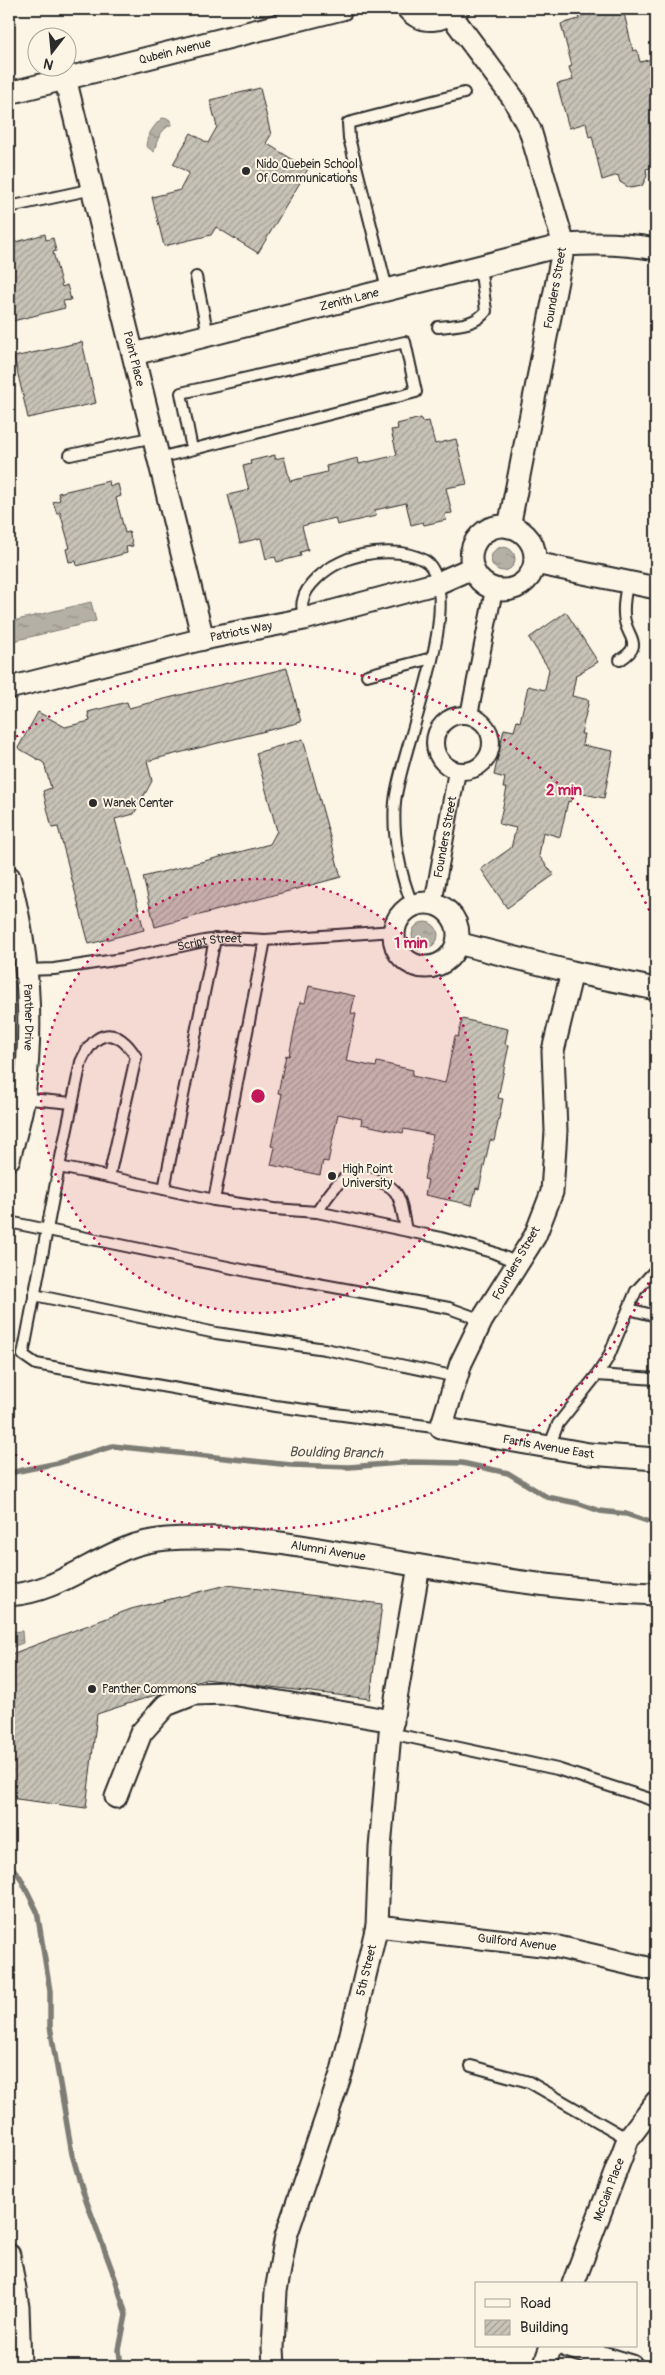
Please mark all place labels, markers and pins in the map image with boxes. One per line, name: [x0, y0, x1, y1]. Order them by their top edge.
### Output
place label: Nido Quebein School Of Communications: [256, 157, 358, 186]
marker: Nido Quebein School Of Communications: [240, 165, 252, 177]
place label: Wanek Center: [103, 796, 174, 811]
marker: Wanek Center: [87, 797, 99, 809]
centre of rings: [249, 1087, 267, 1105]
place label: High Point University: [342, 1162, 393, 1191]
marker: High Point University: [326, 1170, 338, 1182]
place label: Panther Commons: [102, 1682, 197, 1697]
marker: Panther Commons: [86, 1683, 98, 1695]

